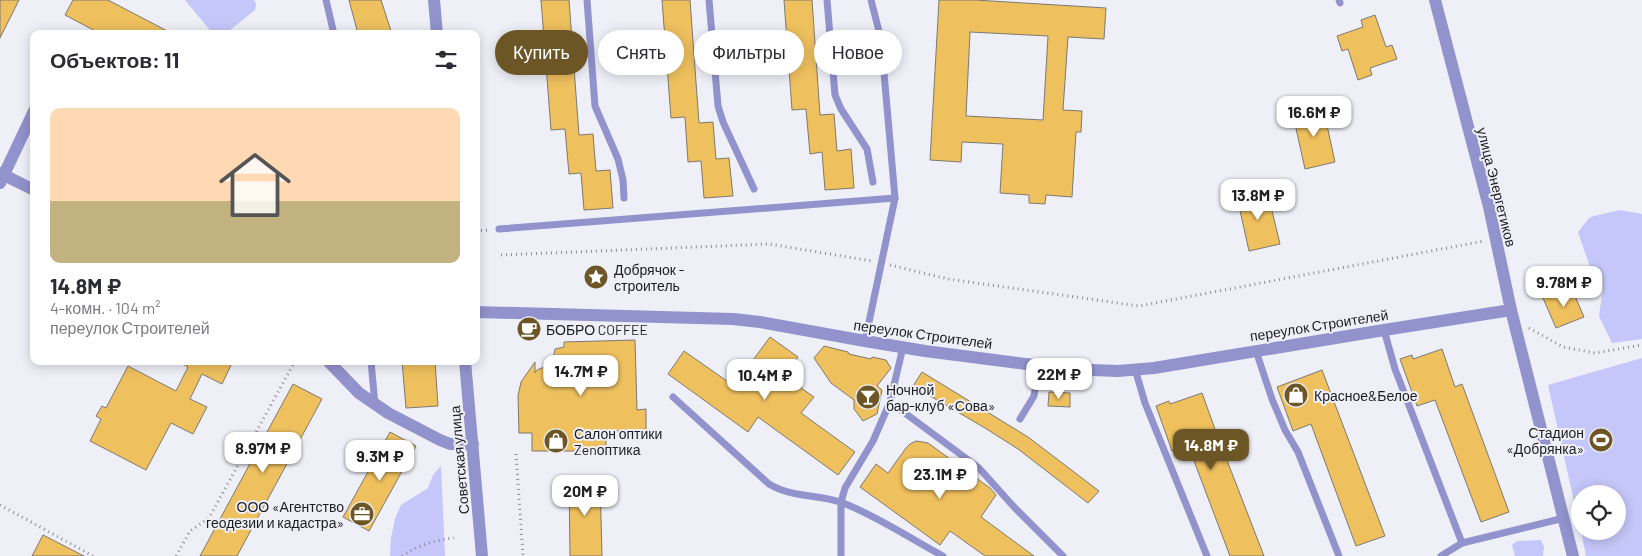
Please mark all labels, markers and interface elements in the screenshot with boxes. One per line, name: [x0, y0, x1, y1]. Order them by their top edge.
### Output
chip: Купить: [495, 30, 588, 75]
chip: Снять: [598, 30, 684, 75]
chip: Фильтры: [694, 30, 804, 75]
chip: Новое: [814, 30, 902, 75]
icon: filters: [432, 46, 460, 74]
text: Объектов: 11: [50, 47, 179, 72]
pin: 16.6M ₽: [1268, 96, 1360, 138]
text: 16.6M ₽: [1287, 102, 1341, 121]
street label: улица Энергетиков: [1474, 126, 1520, 248]
icon: home: [210, 140, 300, 230]
pin: 13.8M ₽: [1212, 178, 1304, 221]
text: 13.8M ₽: [1231, 185, 1285, 204]
place label: Добрячок - строитель: [614, 261, 684, 294]
place icon: Добрячок - строитель: [583, 264, 609, 290]
pin: 9.78M ₽: [1518, 266, 1610, 308]
text: 9.78M ₽: [1536, 272, 1592, 291]
text: 14.8M ₽: [50, 273, 121, 298]
text: 4-комн. · 104 m²: [50, 298, 160, 317]
street label: переулок Строителей: [1249, 306, 1389, 344]
cafe icon: БОБРО COFFEE: [516, 316, 542, 342]
street label: переулок Строителей: [853, 316, 993, 352]
text: переулок Строителей: [50, 318, 210, 337]
place label: БОБРО COFFEE: [546, 321, 648, 338]
pin: 14.7M ₽: [535, 354, 627, 397]
pin: 10.4M ₽: [719, 358, 811, 401]
pin: 22M ₽: [1024, 358, 1094, 400]
text: 14.7M ₽: [554, 361, 608, 380]
text: 22M ₽: [1037, 364, 1081, 383]
text: 10.4M ₽: [738, 365, 792, 384]
place label: Ночной бар-клуб «Сова»: [886, 381, 995, 414]
shop icon: Красное&Белое: [1283, 382, 1309, 408]
bar icon: Ночной бар-клуб «Сова»: [855, 384, 881, 410]
place label: Красное&Белое: [1314, 387, 1418, 404]
street label: Советская улица: [446, 405, 472, 515]
place label: Стадион «Добрянка»: [1506, 424, 1584, 457]
place label: Салон оптики Zenоптика: [574, 425, 662, 458]
sports icon: Стадион «Добрянка»: [1588, 427, 1614, 453]
shop icon: Салон оптики Zenоптика: [543, 428, 569, 454]
pin: 14.8M ₽: [1165, 428, 1257, 471]
pin: 8.97M ₽: [217, 432, 309, 474]
text: 14.8M ₽: [1184, 435, 1238, 454]
text: 8.97M ₽: [235, 438, 291, 457]
pin: 9.3M ₽: [339, 440, 421, 482]
text: 9.3M ₽: [356, 446, 404, 465]
pin: 23.1M ₽: [894, 458, 986, 500]
text: 23.1M ₽: [913, 464, 967, 483]
pin: 20M ₽: [550, 474, 620, 517]
text: 20M ₽: [563, 481, 607, 500]
map controls: [1571, 485, 1626, 540]
button: locate: [1571, 485, 1626, 540]
place label: ООО «Агентство геодезии и кадастра»: [206, 498, 344, 531]
office icon: ООО «Агентство геодезии и кадастра»: [349, 501, 375, 527]

